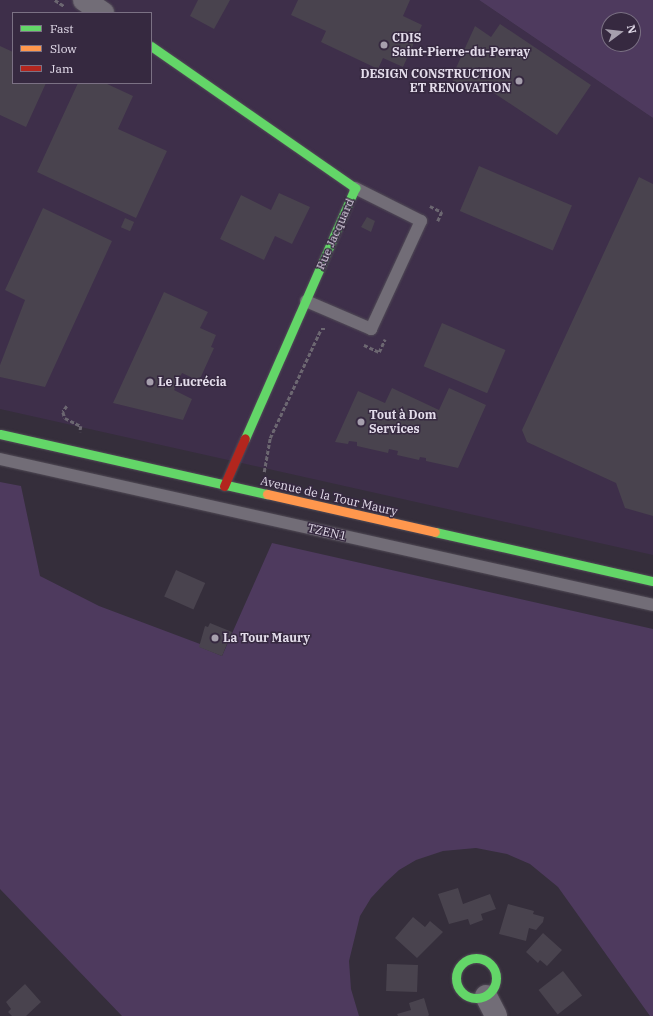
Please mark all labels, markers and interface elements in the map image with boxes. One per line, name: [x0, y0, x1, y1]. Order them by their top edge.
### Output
legend: [12, 12, 152, 84]
north arrow: [601, 12, 641, 52]
text: Fast: [50, 21, 74, 36]
text: N: [624, 23, 640, 35]
place label: CDIS Saint-Pierre-du-Perray: [392, 31, 530, 59]
marker: CDIS Saint-Pierre-du-Perray: [379, 40, 389, 50]
text: Slow: [50, 41, 77, 56]
text: Jam: [50, 61, 73, 76]
place label: DESIGN CONSTRUCTION ET RENOVATION: [360, 67, 511, 95]
marker: DESIGN CONSTRUCTION ET RENOVATION: [514, 76, 524, 86]
street label: Rue Jacquard: [313, 196, 357, 272]
place label: Le Lucrécia: [158, 375, 227, 389]
marker: Le Lucrécia: [145, 377, 155, 387]
place label: Tout à Dom Services: [369, 408, 436, 436]
marker: Tout à Dom Services: [356, 417, 366, 427]
street label: Avenue de la Tour Maury: [259, 473, 399, 519]
street label: TZEN1: [306, 521, 348, 543]
place label: La Tour Maury: [223, 631, 310, 645]
marker: La Tour Maury: [210, 633, 220, 643]

